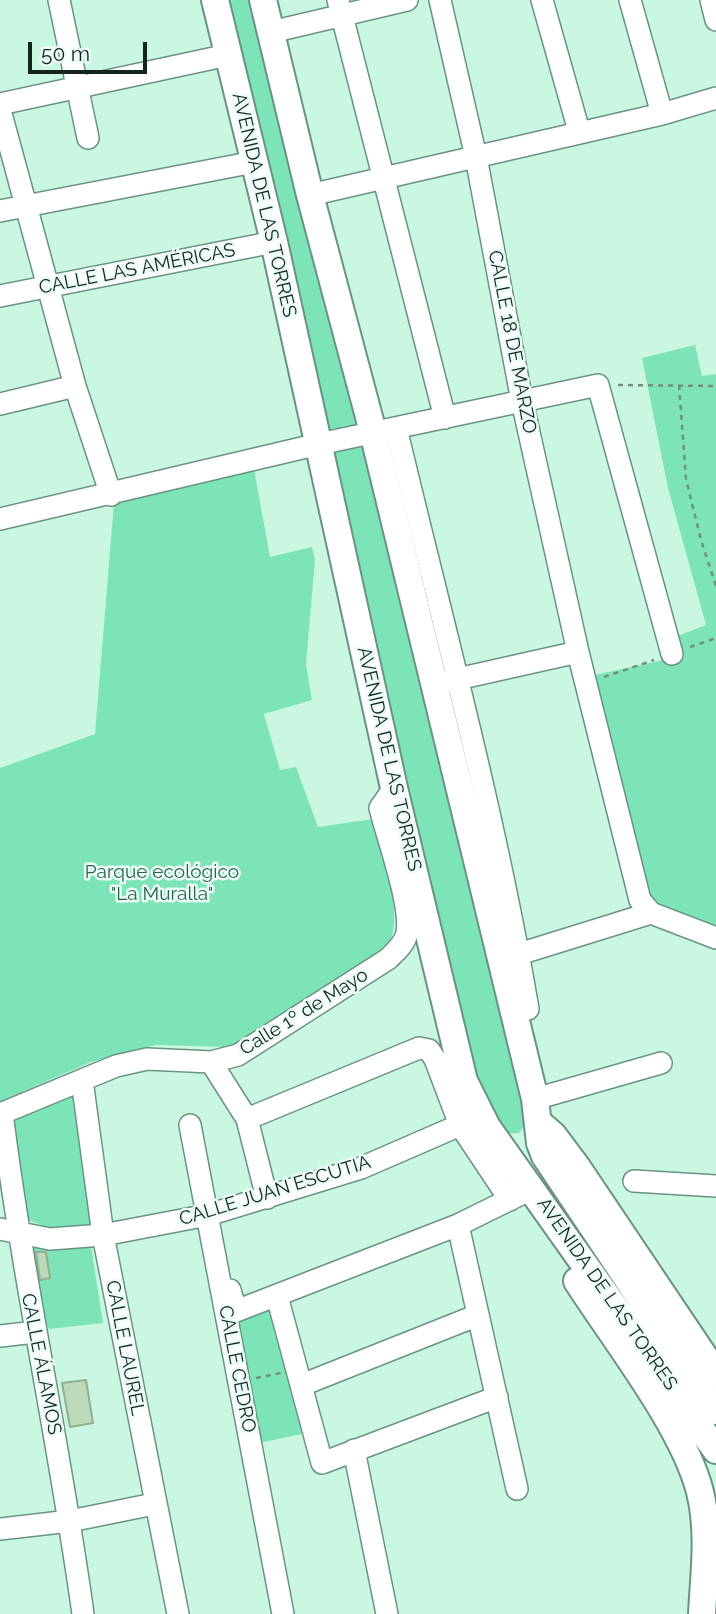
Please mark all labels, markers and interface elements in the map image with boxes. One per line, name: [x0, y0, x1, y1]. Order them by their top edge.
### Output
scale bar: [32, 28, 150, 72]
text: 50 m: [41, 41, 90, 66]
street label: AVENIDA DE LAS TORRES: [227, 91, 301, 319]
street label: CALLE LAS AMÉRICAS: [37, 239, 237, 299]
street label: CALLE 18 DE MARZO: [483, 248, 541, 436]
street label: AVENIDA DE LAS TORRES: [352, 645, 426, 873]
park label: Parque ecológico "La Muralla": [85, 861, 239, 905]
street label: Calle 1º de Mayo: [236, 963, 372, 1061]
street label: CALLE JUAN ESCUTIA: [176, 1151, 374, 1231]
street label: AVENIDA DE LAS TORRES: [532, 1193, 682, 1395]
street label: CALLE LAUREL: [101, 1279, 149, 1417]
street label: CALLE ÁLAMOS: [16, 1291, 66, 1437]
street label: CALLE CEDRO: [213, 1303, 261, 1435]

